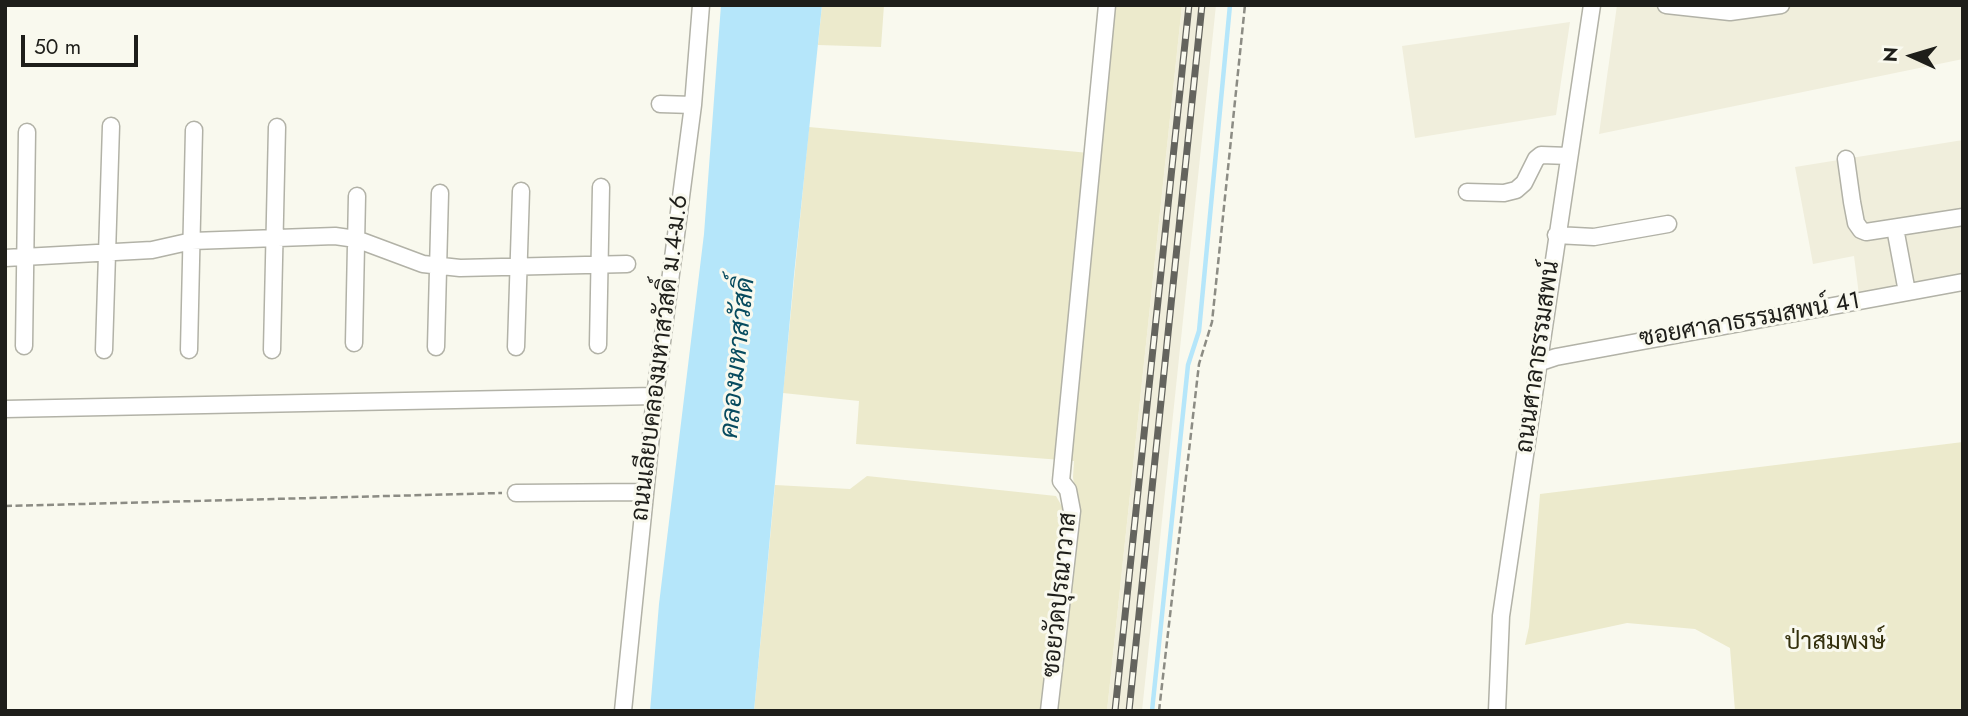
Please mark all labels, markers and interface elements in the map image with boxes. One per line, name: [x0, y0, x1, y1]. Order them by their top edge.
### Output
scale bar: [24, 21, 142, 65]
north arrow: [1877, 21, 1947, 91]
text: 50 m: [34, 32, 81, 62]
text: N: [1877, 46, 1905, 63]
street label: ถนนเลียบคลองมหาสวัสดิ์ ม.4-ม.6: [627, 193, 695, 523]
street label: ถนนศาลาธรรมสพน์: [1511, 259, 1567, 455]
water label: คลองมหาสวัสดิ์: [715, 276, 763, 440]
street label: ซอยศาลาธรรมสพน์ 41: [1637, 287, 1863, 355]
street label: ซอยวัดปุรณาวาส: [1038, 511, 1084, 679]
park label: ป่าสมพงษ์: [1785, 629, 1885, 657]

